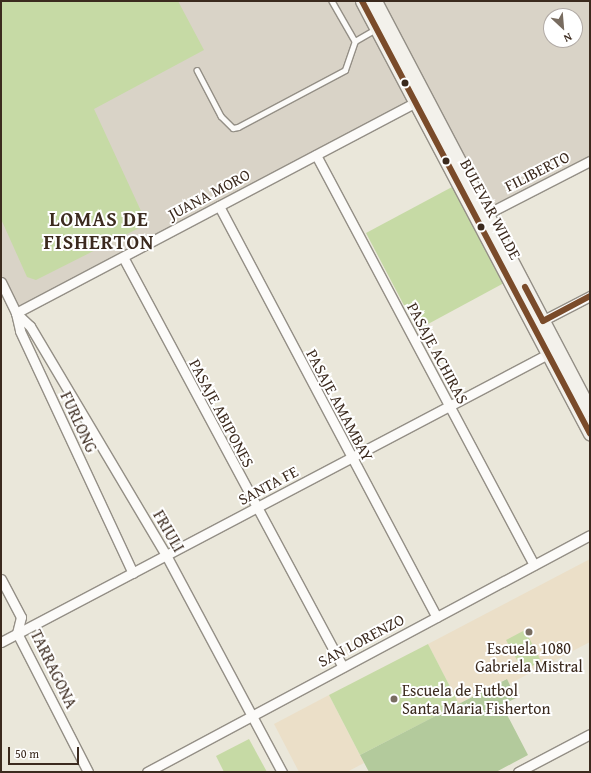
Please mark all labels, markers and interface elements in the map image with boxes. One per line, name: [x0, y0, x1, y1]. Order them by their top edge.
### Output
north arrow: [543, 8, 583, 48]
text: N: [561, 29, 575, 47]
unlabelled marker: [400, 78, 410, 88]
street label: FILIBERTO: [501, 147, 573, 195]
street label: BULEVAR WILDE: [456, 155, 526, 263]
unlabelled marker: [441, 156, 451, 166]
street label: JUANA MORO: [165, 164, 253, 224]
district label: LOMAS DE FISHERTON: [44, 206, 154, 253]
unlabelled marker: [476, 222, 486, 232]
street label: PASAJE ACHIRAS: [403, 299, 473, 407]
street label: PASAJE AMAMBAY: [302, 346, 378, 464]
street label: PASAJE ABIPONES: [185, 356, 259, 470]
street label: FURLONG: [57, 389, 101, 455]
street label: SANTA FE: [235, 461, 301, 509]
street label: FRIULI: [149, 507, 189, 555]
street label: SAN LORENZO: [315, 609, 407, 671]
street label: TARRAGONA: [27, 627, 81, 711]
marker: Escuela 1080 Gabriela Mistral: [524, 627, 534, 637]
place label: Escuela 1080 Gabriela Mistral: [475, 638, 583, 676]
place label: Escuela de Futbol Santa Maria Fisherton: [402, 680, 550, 718]
marker: Escuela de Futbol Santa Maria Fisherton: [389, 694, 399, 704]
scale bar: [10, 739, 81, 765]
text: 50 m: [15, 745, 39, 762]

